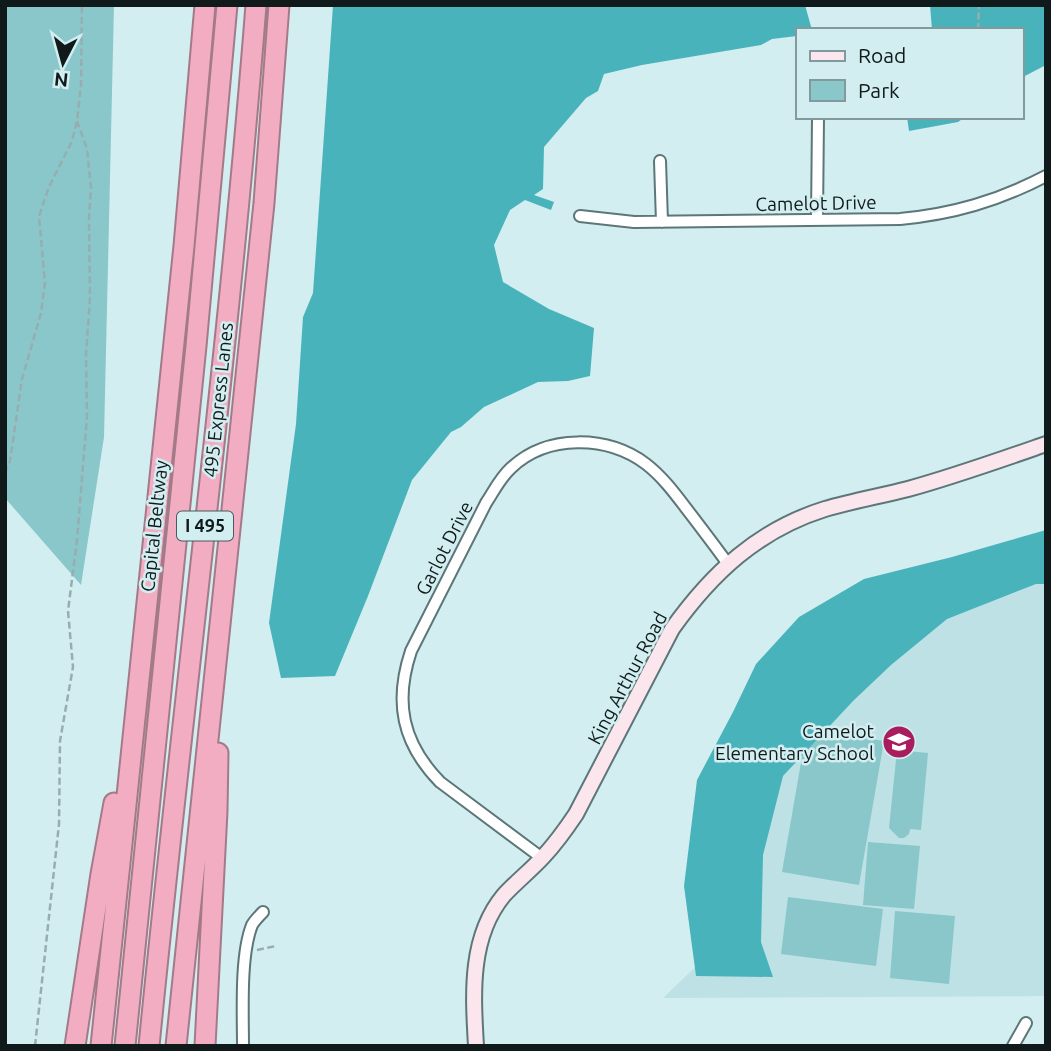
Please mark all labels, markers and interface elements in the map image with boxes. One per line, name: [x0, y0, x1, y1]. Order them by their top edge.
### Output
north arrow: [28, 28, 98, 98]
legend: [796, 28, 1023, 119]
text: Road: [858, 43, 906, 67]
text: N: [53, 68, 69, 92]
text: Park: [858, 78, 900, 102]
street label: Camelot Drive: [755, 191, 877, 215]
street label: 495 Express Lanes: [199, 321, 237, 479]
street label: Capital Beltway: [136, 459, 172, 593]
street label: Garlot Drive: [411, 497, 477, 599]
road number: I 495: [177, 512, 233, 540]
street label: King Arthur Road: [583, 608, 671, 748]
place label: Camelot Elementary School: [715, 720, 875, 764]
school or university icon: Camelot Elementary School: [880, 723, 918, 761]

